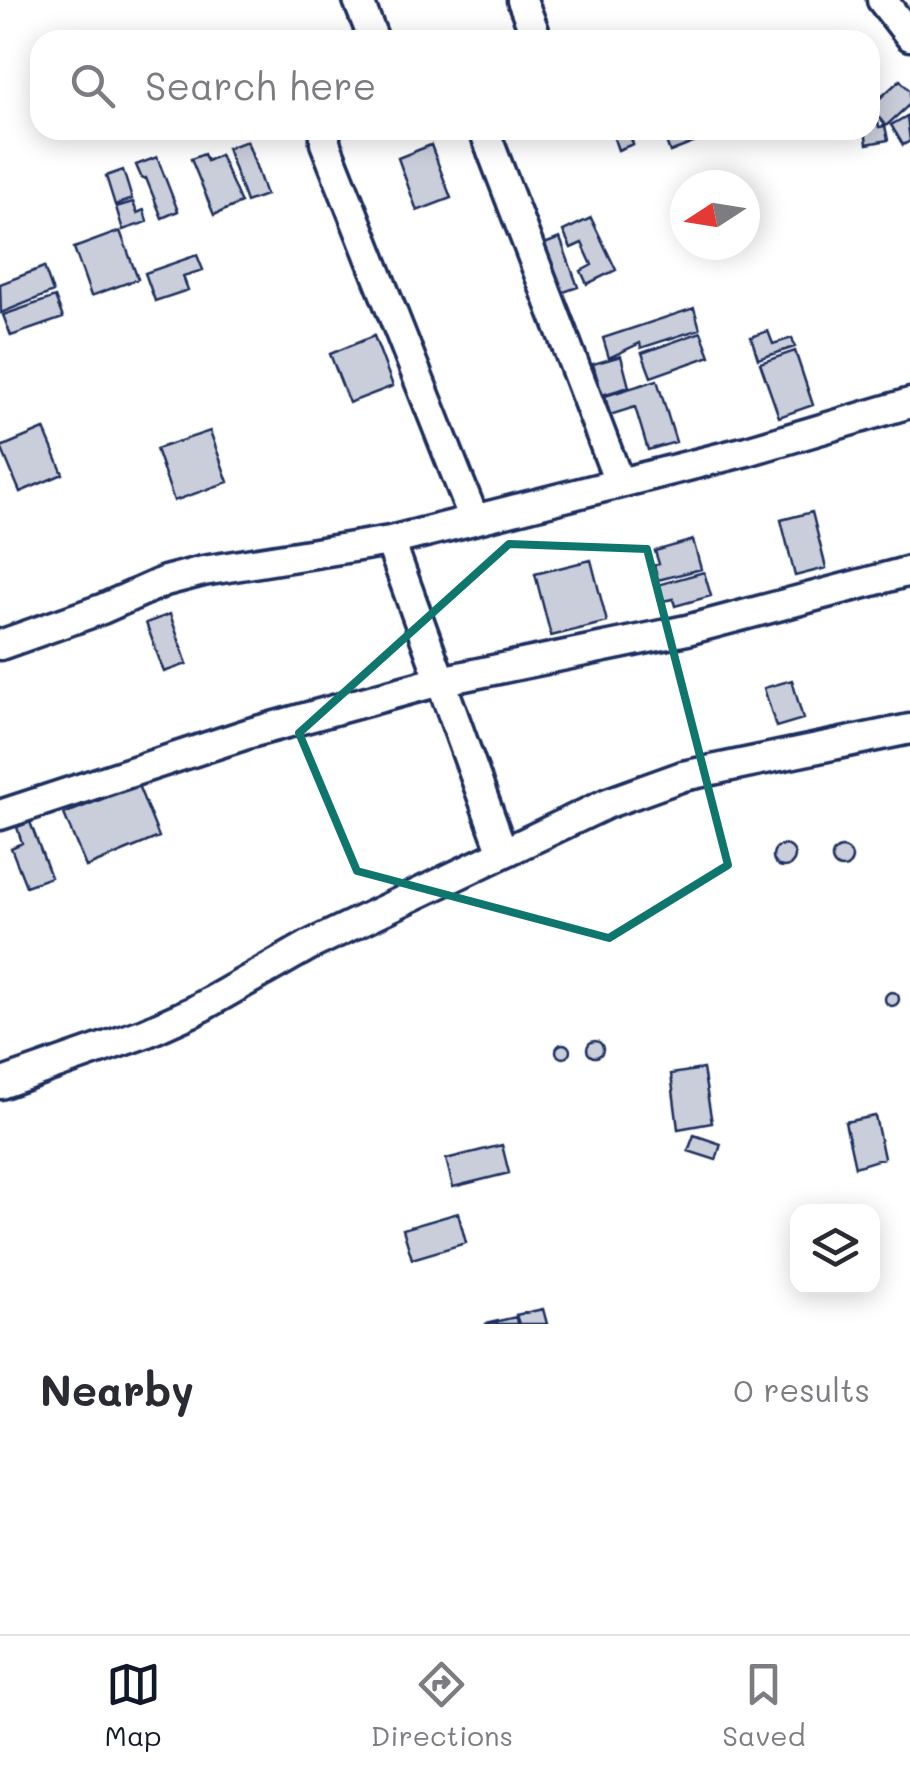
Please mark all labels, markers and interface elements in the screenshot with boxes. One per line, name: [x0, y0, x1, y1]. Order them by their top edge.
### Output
search box: [30, 30, 880, 140]
icon: search: [65, 58, 120, 113]
text: Search here: [145, 60, 376, 110]
north arrow: [670, 170, 760, 260]
map controls: [790, 1204, 880, 1294]
button: layers: [790, 1204, 880, 1294]
text: Nearby: [40, 1362, 194, 1417]
text: 0 results: [733, 1368, 870, 1410]
tab: Map: [105, 1657, 162, 1753]
tab: Directions: [371, 1657, 513, 1753]
tab: Saved: [722, 1657, 805, 1753]

